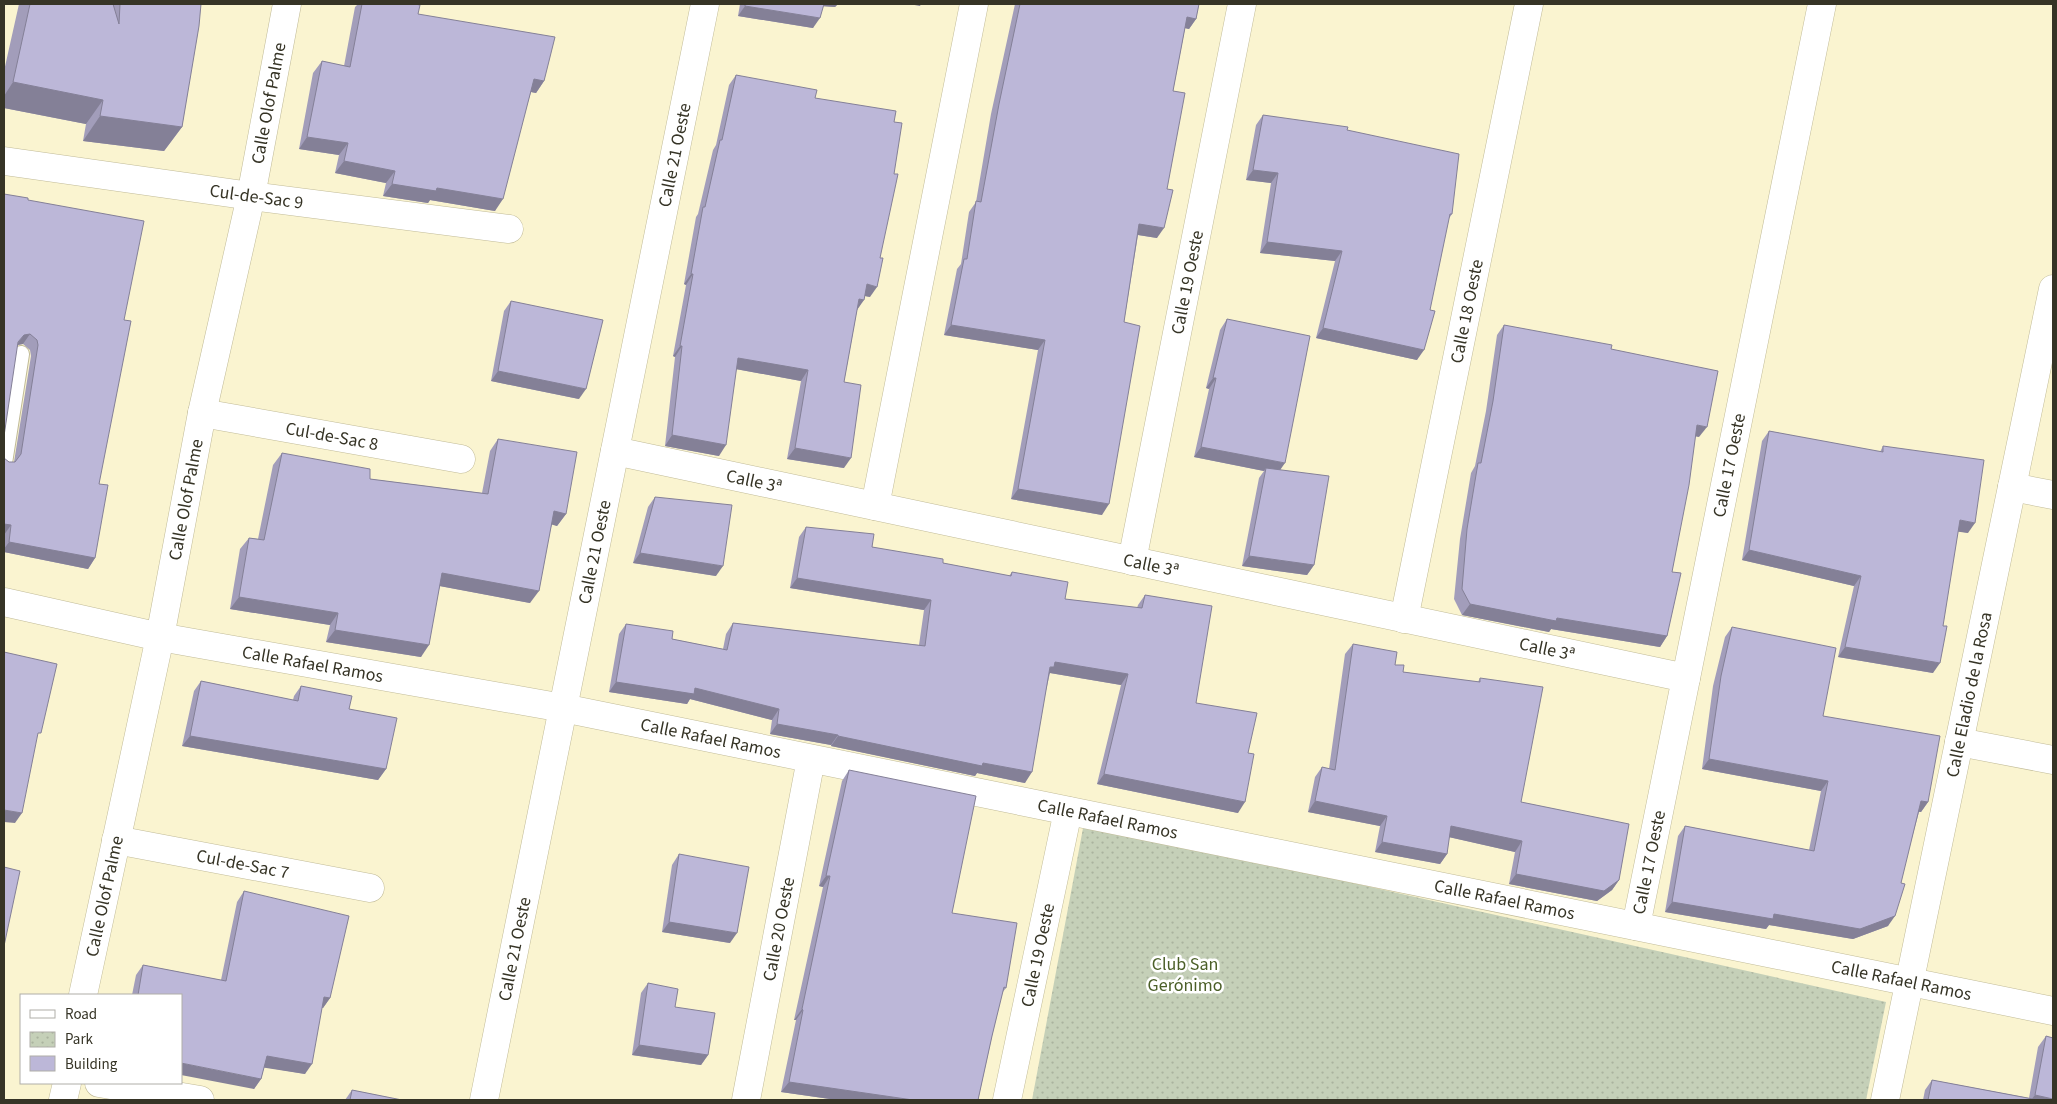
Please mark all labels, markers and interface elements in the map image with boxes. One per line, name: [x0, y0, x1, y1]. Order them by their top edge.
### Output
street label: Calle Olof Palme: [245, 40, 293, 166]
street label: Calle 21 Oeste: [652, 101, 698, 209]
street label: Cul-de-Sac 9: [208, 178, 305, 216]
street label: Calle 19 Oeste: [1165, 228, 1210, 337]
street label: Calle 18 Oeste: [1444, 257, 1490, 366]
street label: Calle 17 Oeste: [1707, 411, 1752, 520]
street label: Cul-de-Sac 8: [283, 416, 380, 457]
street label: Calle Olof Palme: [163, 437, 210, 563]
street label: Calle 3ª: [724, 463, 784, 500]
street label: Calle 21 Oeste: [572, 498, 618, 606]
street label: Calle 3ª: [1121, 547, 1181, 584]
street label: Calle Eladio de la Rosa: [1940, 610, 1999, 780]
street label: Calle 3ª: [1517, 631, 1577, 668]
street label: Calle Rafael Ramos: [240, 640, 385, 689]
street label: Calle Rafael Ramos: [638, 712, 783, 765]
street label: Calle Rafael Ramos: [1035, 793, 1180, 846]
street label: Calle 17 Oeste: [1627, 808, 1672, 917]
street label: Calle Olof Palme: [80, 833, 130, 959]
street label: Cul-de-Sac 7: [194, 843, 291, 885]
street label: Calle Rafael Ramos: [1432, 873, 1577, 926]
street label: Calle 20 Oeste: [757, 875, 801, 983]
street label: Calle 21 Oeste: [492, 895, 538, 1003]
street label: Calle 19 Oeste: [1015, 901, 1061, 1009]
park label: Club San Gerónimo: [1148, 952, 1222, 998]
street label: Calle Rafael Ramos: [1829, 954, 1974, 1007]
legend: [20, 994, 182, 1084]
text: Road: [65, 1004, 97, 1025]
text: Park: [65, 1029, 94, 1050]
text: Building: [65, 1054, 118, 1075]

